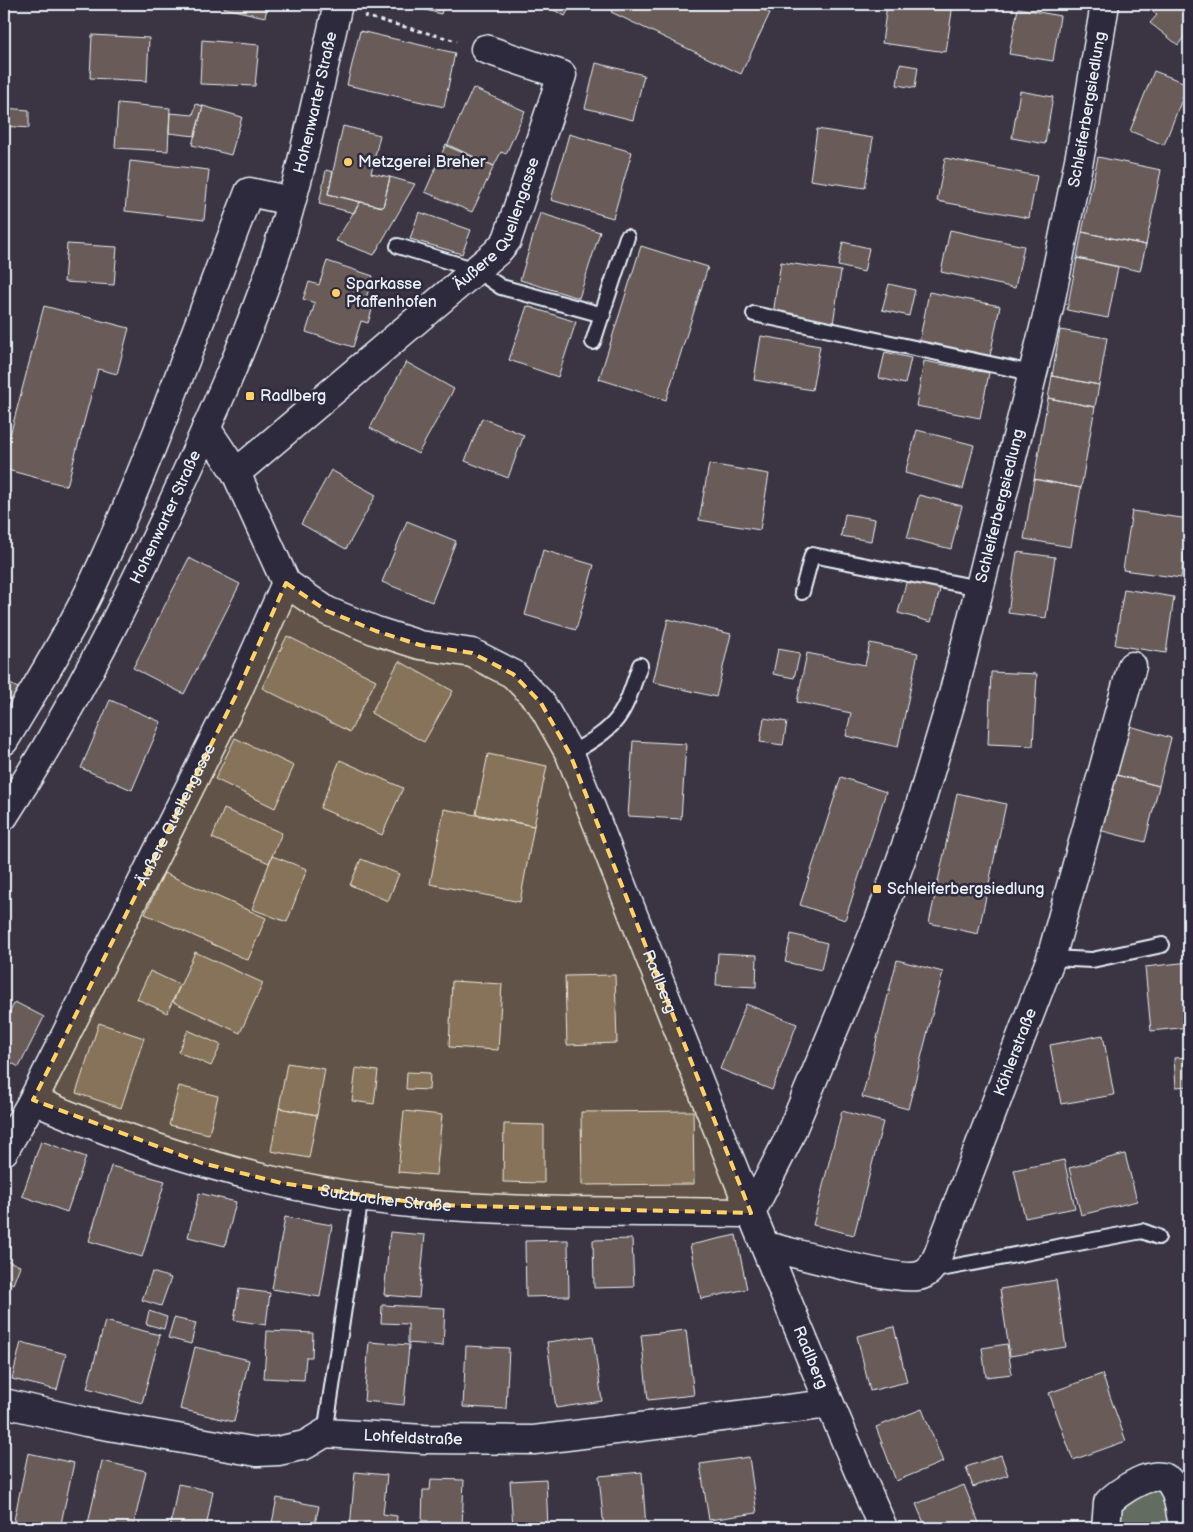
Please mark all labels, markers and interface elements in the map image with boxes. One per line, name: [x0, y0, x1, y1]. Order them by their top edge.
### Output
street label: Hohenwarter Straße: [290, 29, 341, 176]
street label: Schleiferbergsiedlung: [1064, 30, 1110, 189]
place label: Metzgerei Breher: [358, 153, 486, 172]
street label: Äußere Quellengasse: [448, 154, 544, 294]
marker: Metzgerei Breher: [342, 156, 354, 168]
place label: Sparkasse Pfaffenhofen: [346, 275, 437, 312]
marker: Sparkasse Pfaffenhofen: [330, 287, 342, 299]
place label: Radlberg: [260, 387, 326, 406]
marker: Radlberg: [244, 390, 256, 402]
street label: Schleiferbergsiedlung: [972, 427, 1028, 584]
street label: Hohenwarter Straße: [126, 447, 205, 587]
street label: Äußere Quellengasse: [131, 740, 220, 889]
place label: Schleiferbergsiedlung: [887, 880, 1045, 899]
marker: Schleiferbergsiedlung: [871, 883, 883, 895]
street label: Radlberg: [638, 947, 680, 1016]
street label: Köhlerstraße: [990, 1005, 1041, 1099]
street label: Sulzbacher Straße: [319, 1181, 453, 1216]
street label: Radlberg: [789, 1323, 832, 1392]
street label: Lohfeldstraße: [363, 1426, 463, 1449]

